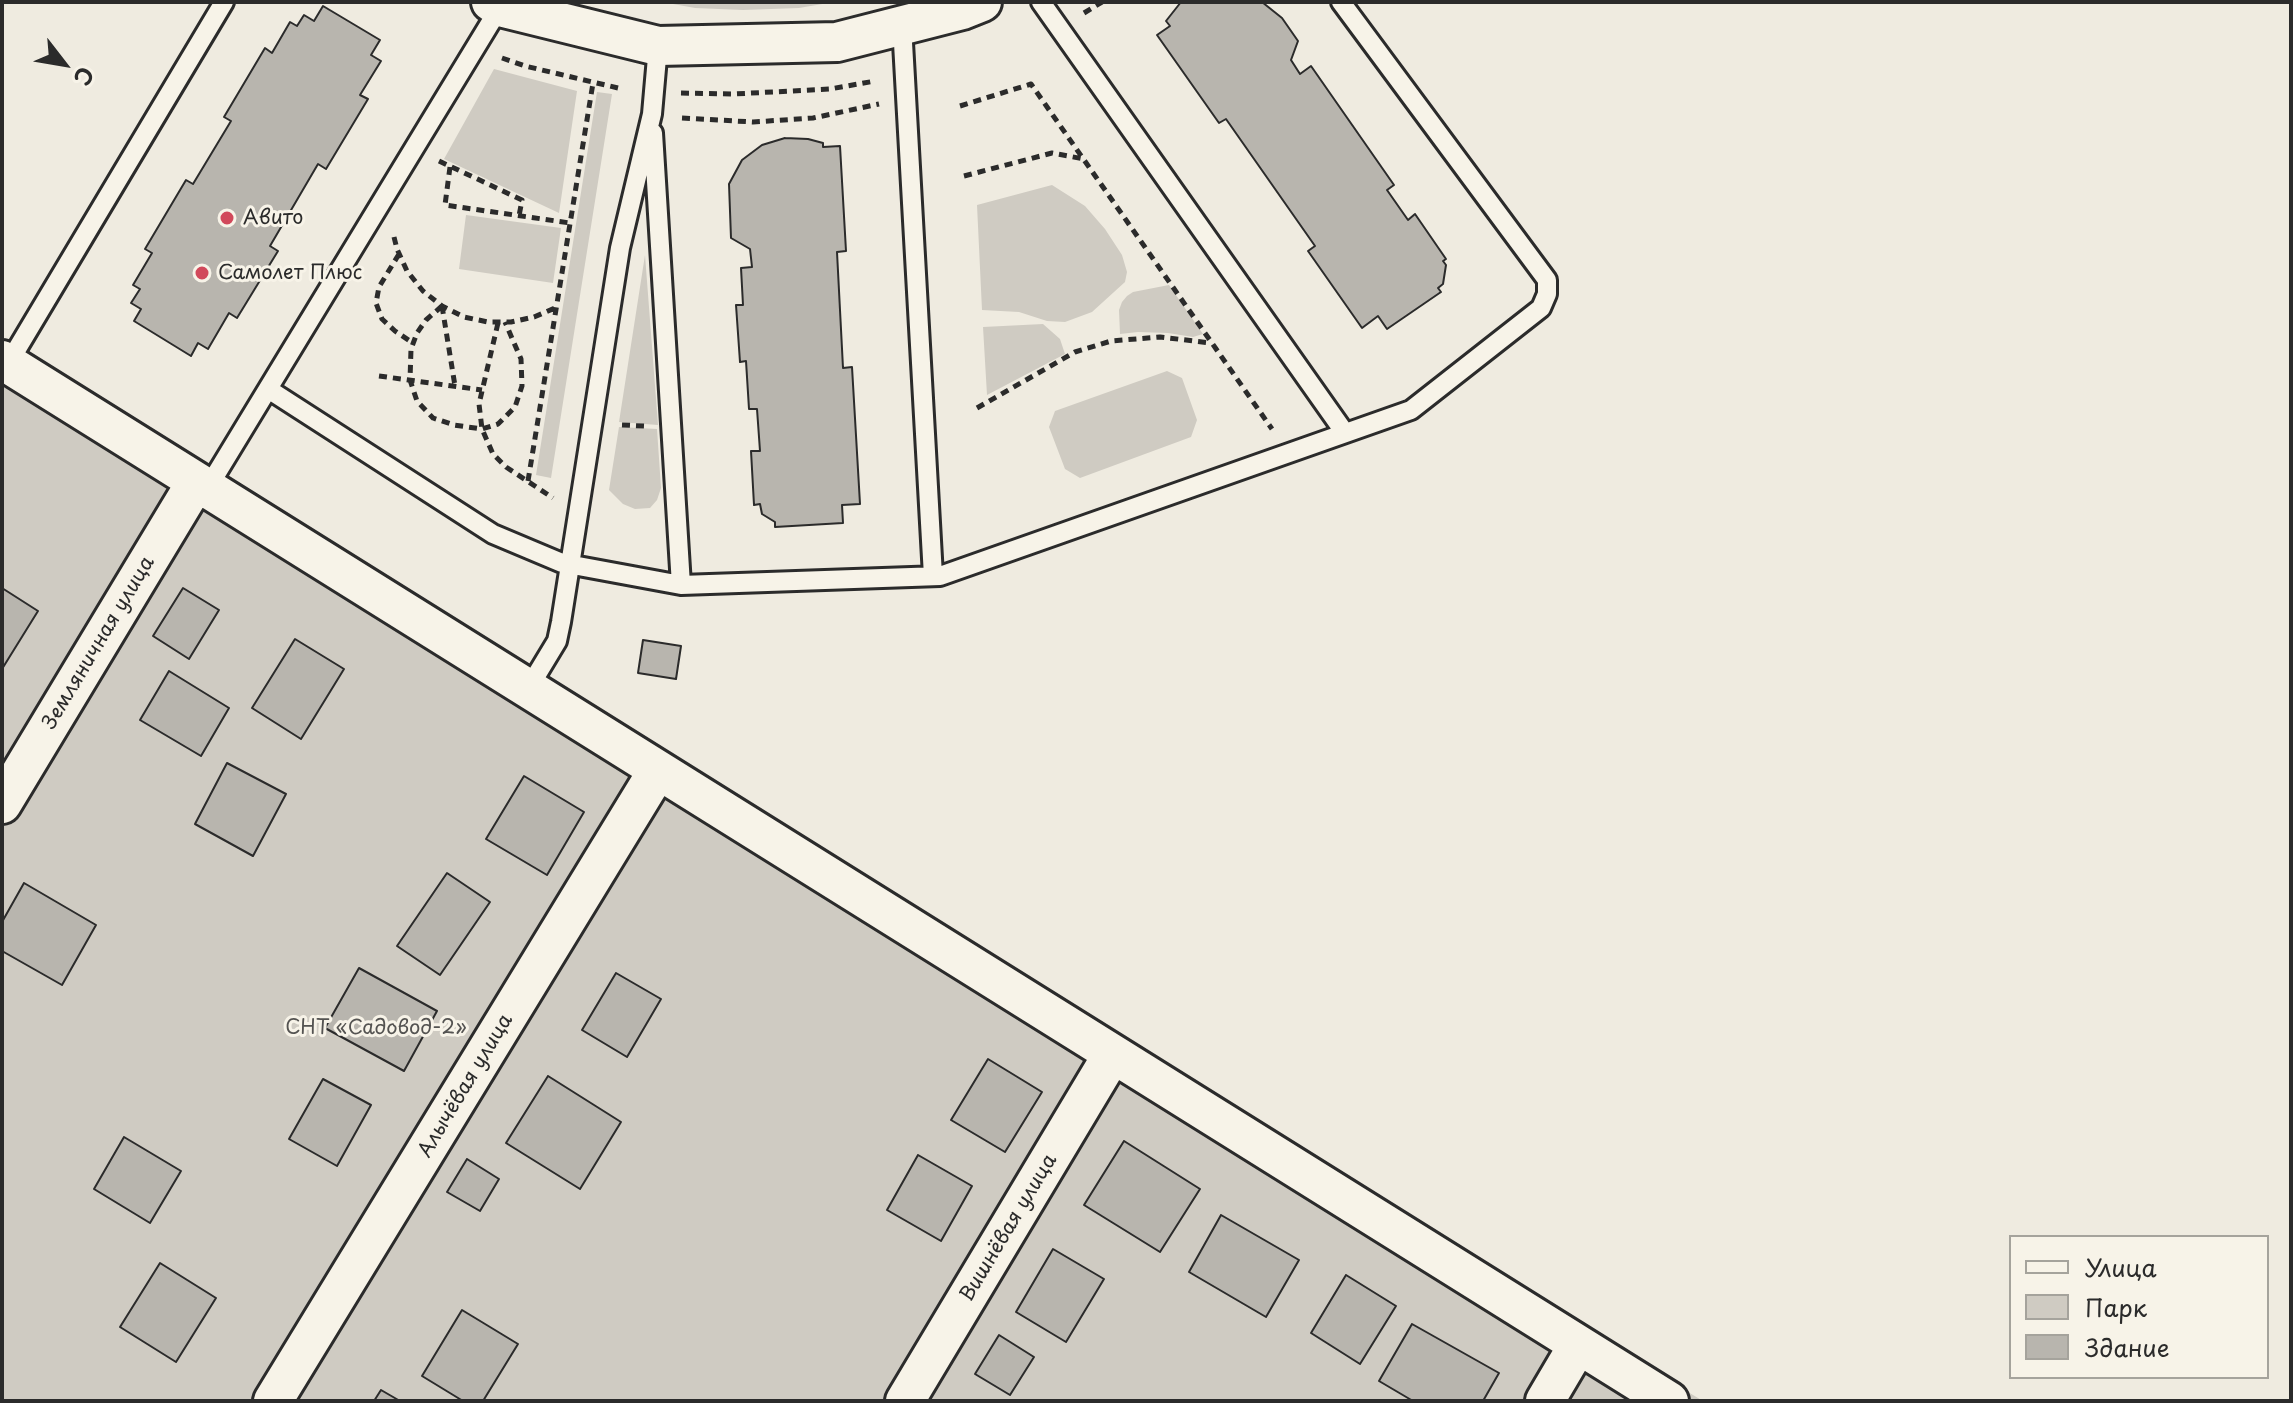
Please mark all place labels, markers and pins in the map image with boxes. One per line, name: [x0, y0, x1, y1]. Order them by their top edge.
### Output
place label: Авито: [243, 206, 303, 230]
marker: Авито: [218, 209, 236, 227]
place label: Самолет Плюс: [218, 261, 362, 285]
marker: Самолет Плюс: [193, 264, 211, 282]

